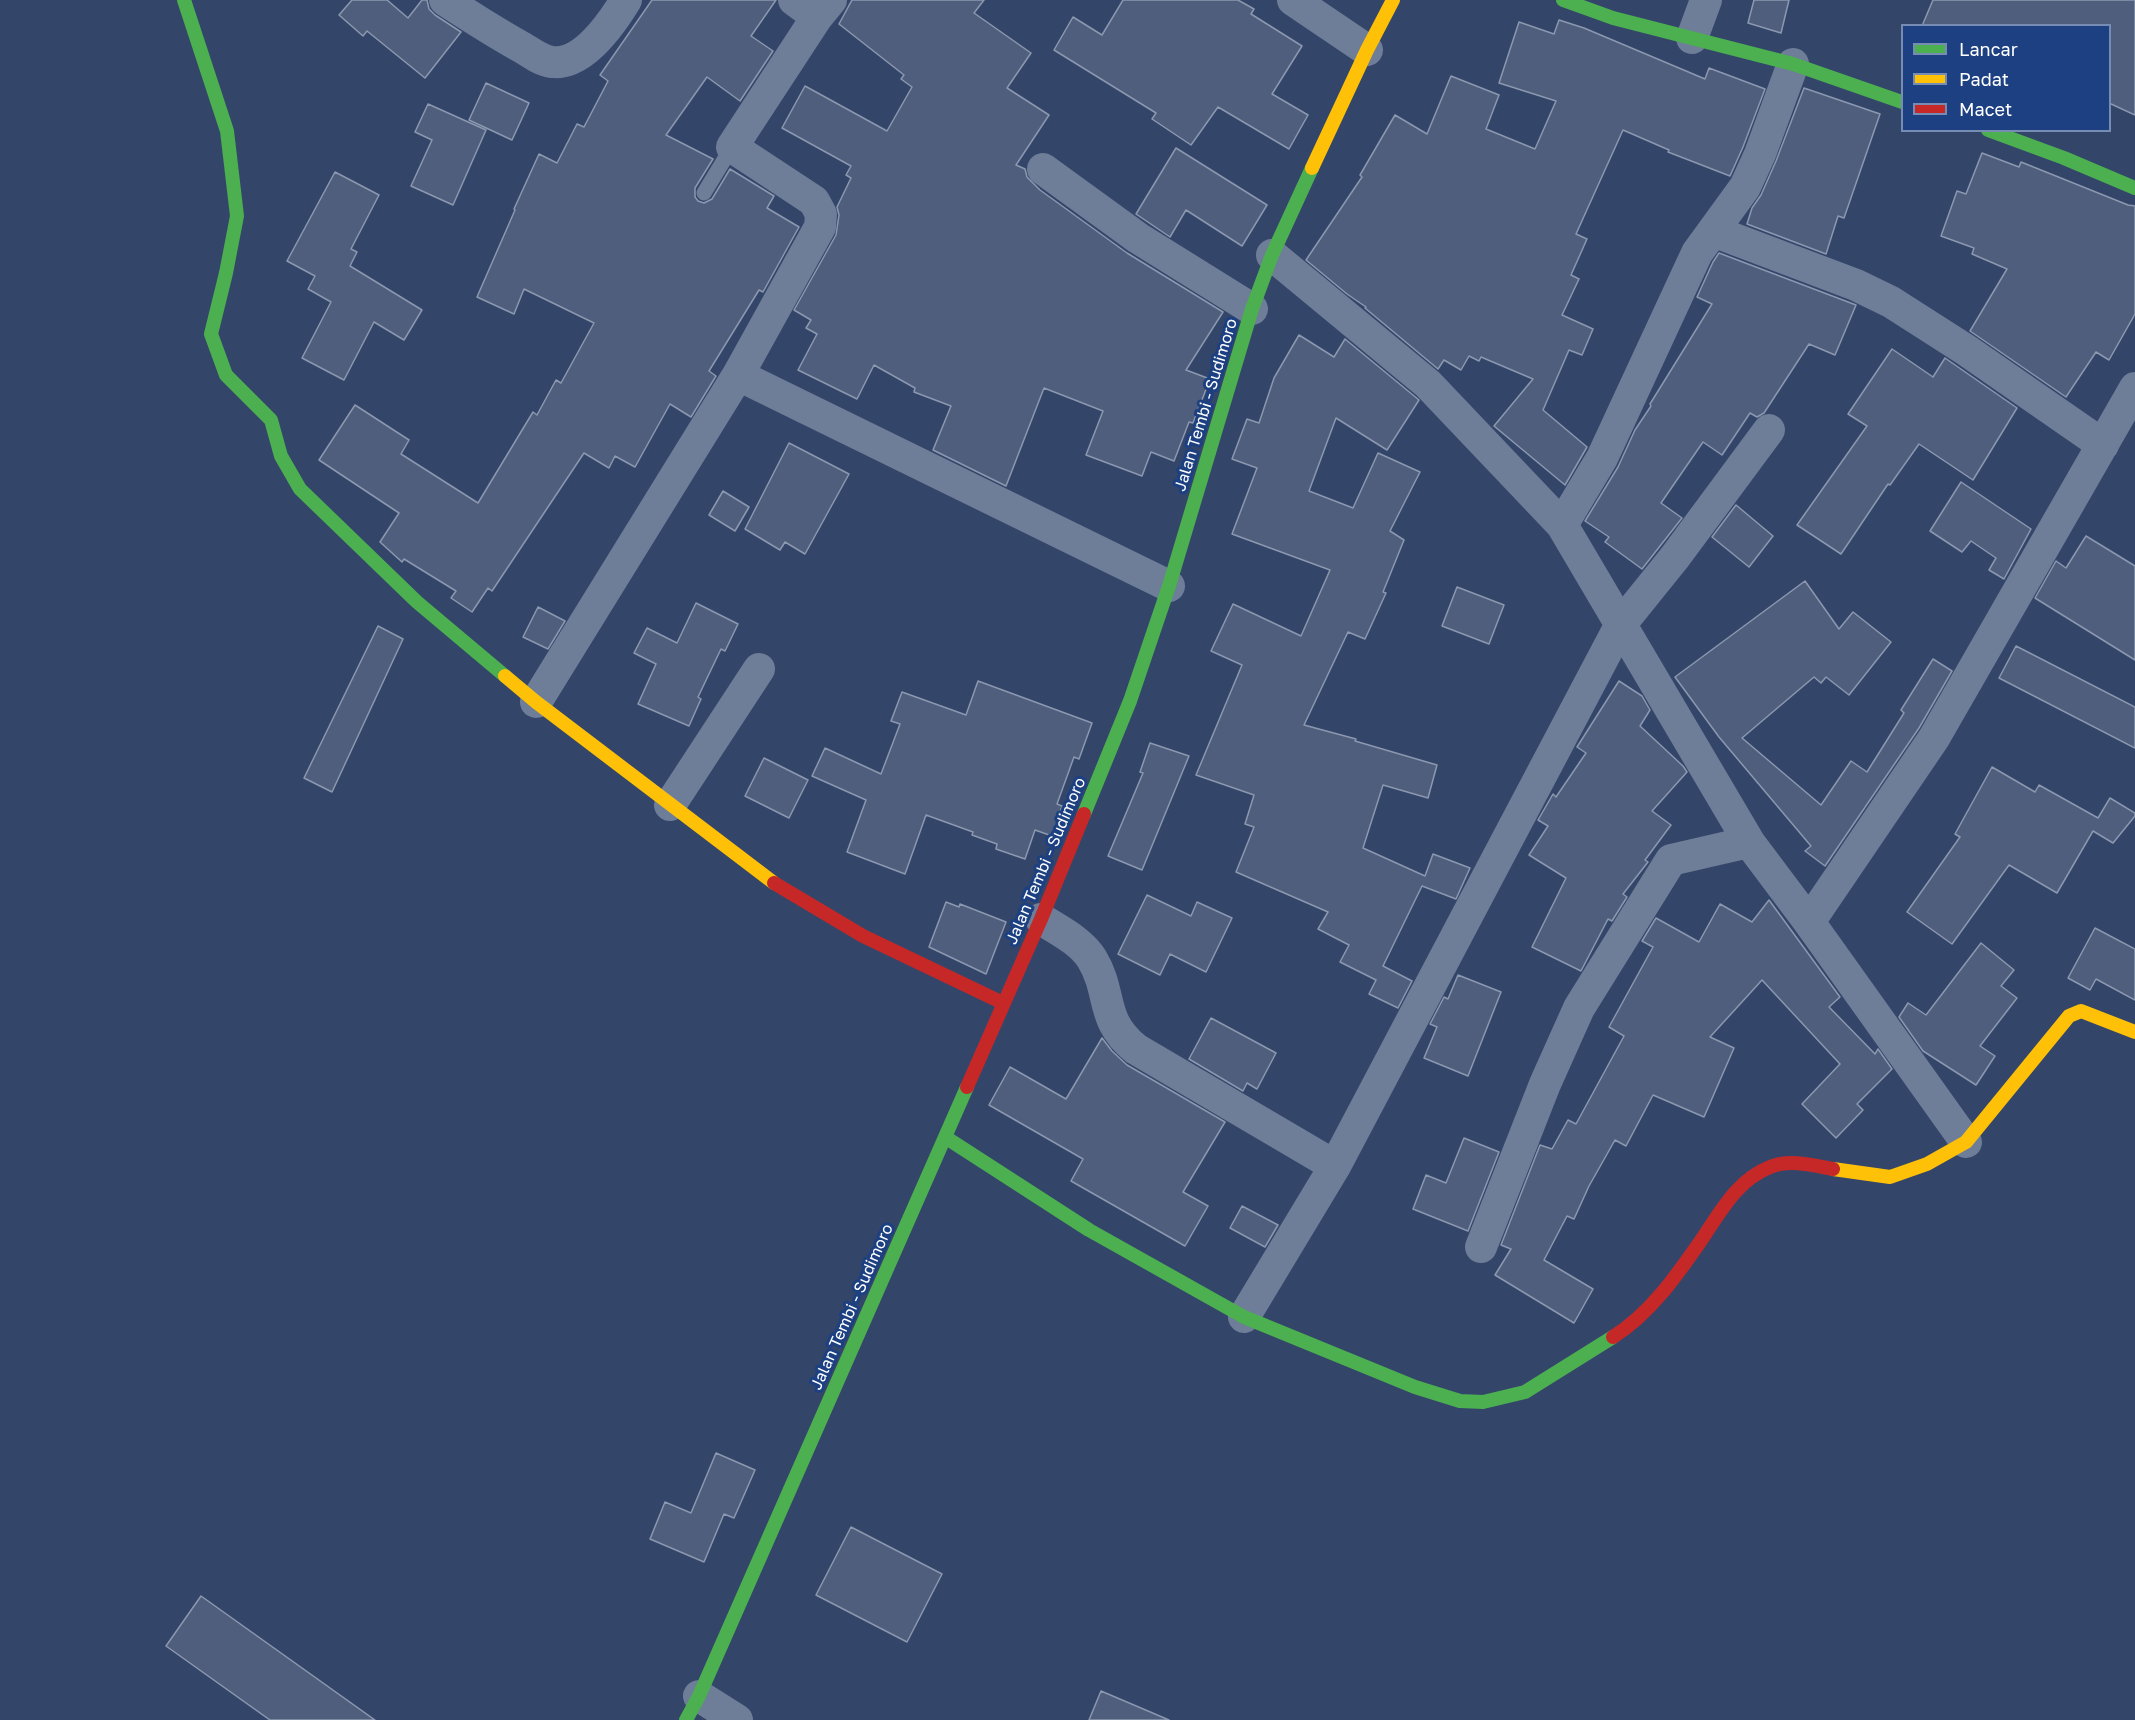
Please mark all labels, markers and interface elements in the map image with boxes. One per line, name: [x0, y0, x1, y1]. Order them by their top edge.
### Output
legend: [1901, 24, 2111, 132]
text: Lancar: [1959, 38, 2018, 60]
text: Padat: [1959, 68, 2009, 90]
text: Macet: [1959, 98, 2012, 120]
street label: Jalan Tembi - Sudimoro: [1171, 316, 1241, 494]
street label: Jalan Tembi - Sudimoro: [1002, 775, 1090, 947]
street label: Jalan Tembi - Sudimoro: [807, 1221, 897, 1393]

